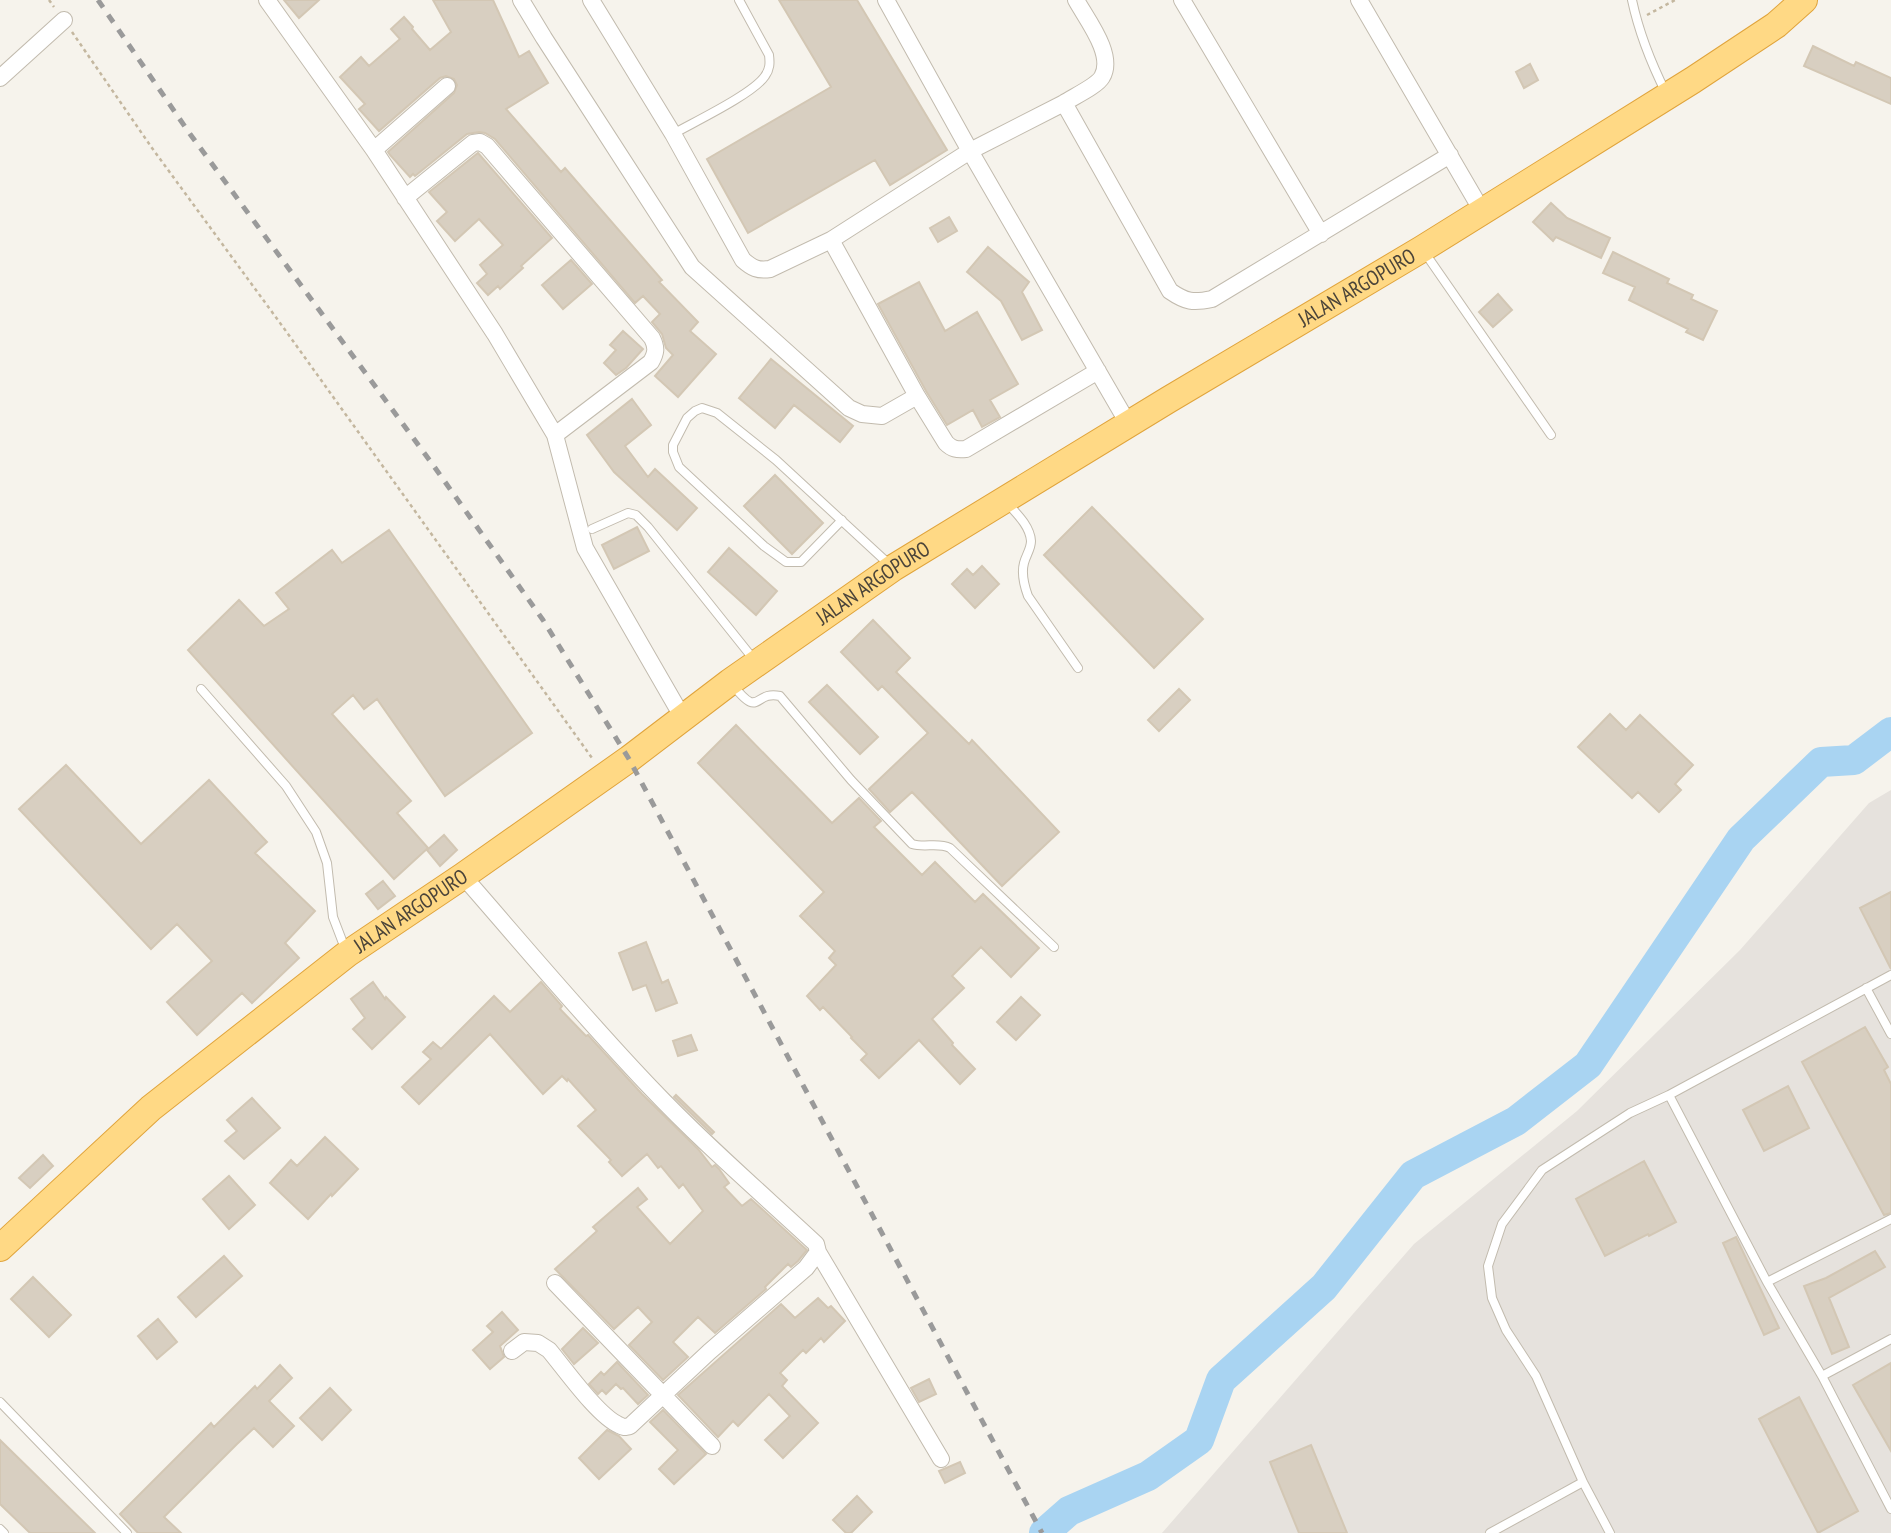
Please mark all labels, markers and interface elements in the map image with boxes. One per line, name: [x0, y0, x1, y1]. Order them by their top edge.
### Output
street label: JALAN ARGOPURO: [1292, 242, 1420, 333]
street label: JALAN ARGOPURO: [810, 535, 935, 631]
street label: JALAN ARGOPURO: [347, 863, 473, 959]

